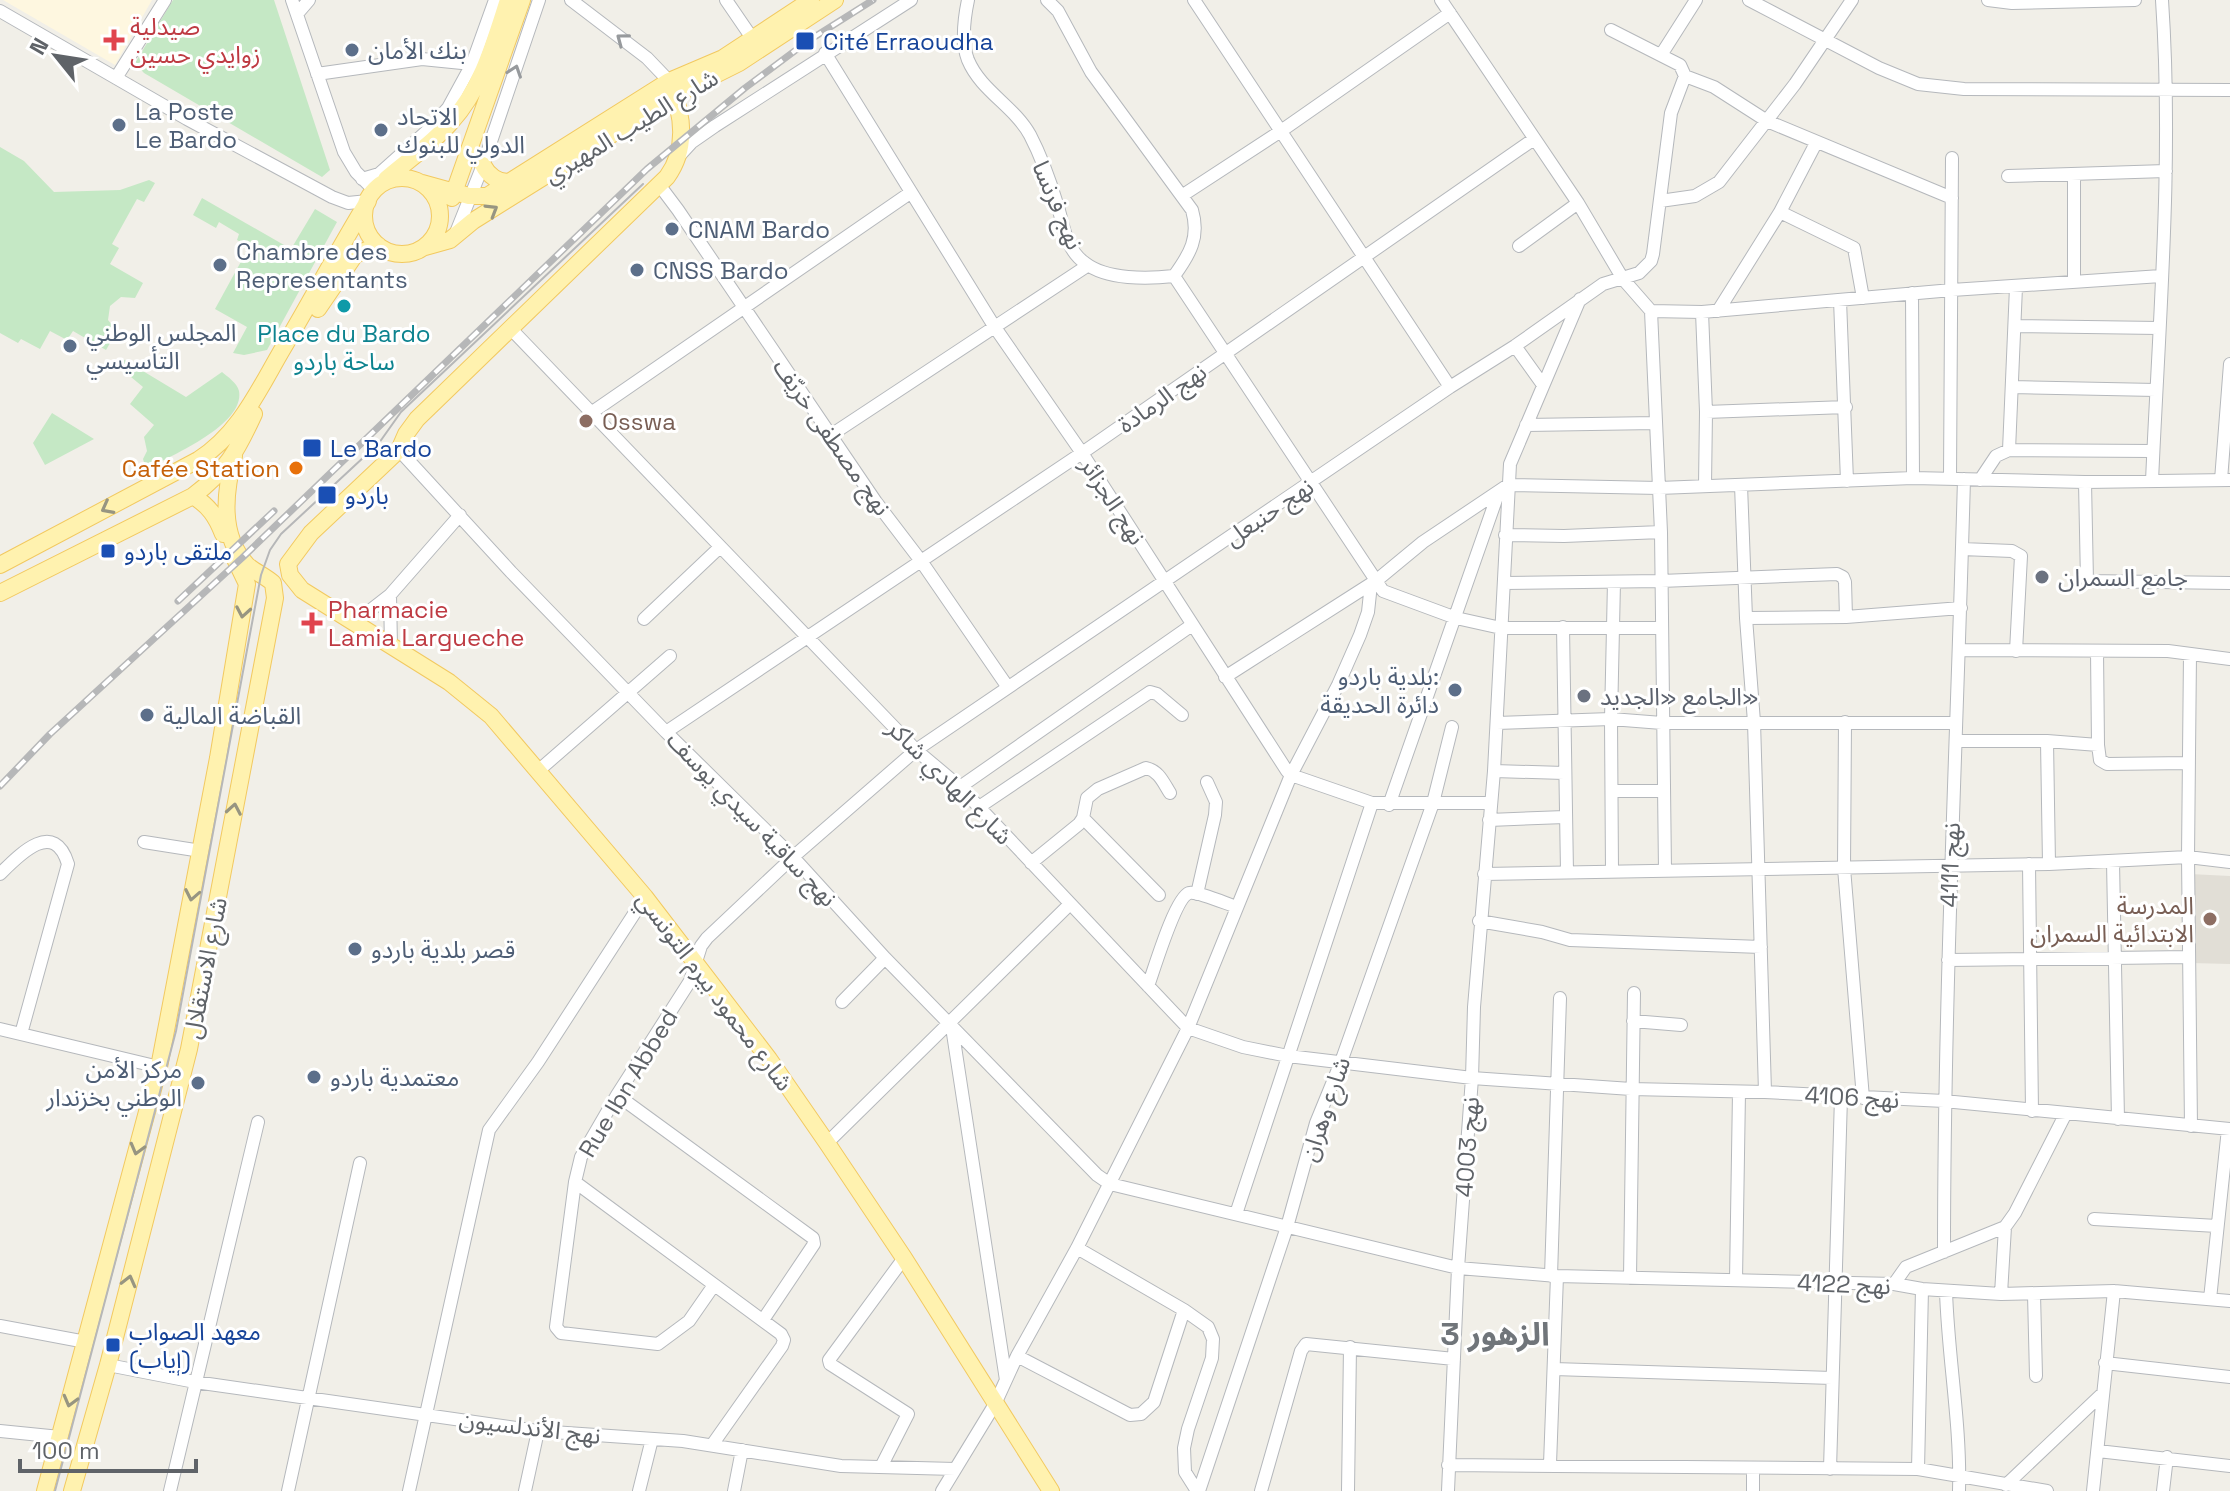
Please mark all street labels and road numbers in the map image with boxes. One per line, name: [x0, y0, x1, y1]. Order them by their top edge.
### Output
street label: شارع الطيب المهيري: [538, 62, 726, 193]
street label: نهج فرنسا: [1024, 156, 1091, 255]
street label: نهج مصطفى خريّف: [765, 352, 898, 523]
street label: نهج الرمادة: [1111, 356, 1214, 441]
street label: نهج الجزائر: [1071, 451, 1153, 552]
street label: نهج حنبعل: [1218, 471, 1321, 555]
street label: شارع الهادي شاكر: [877, 712, 1019, 854]
street label: نهج ساقية سيدي يوسف: [658, 725, 844, 916]
street label: نهج 4111: [1933, 822, 1969, 908]
street label: شارع محمود بيرم التونسي: [627, 885, 800, 1099]
street label: شارع الاستقلال: [176, 895, 236, 1042]
street label: Rue Ibn Abbed: [572, 1003, 684, 1163]
street label: شارع وهران: [1293, 1053, 1359, 1166]
street label: نهج 4106: [1804, 1079, 1900, 1117]
street label: نهج 4003: [1448, 1096, 1488, 1198]
street label: نهج 4122: [1797, 1267, 1891, 1303]
street label: نهج الأندلسيون: [457, 1403, 603, 1453]

